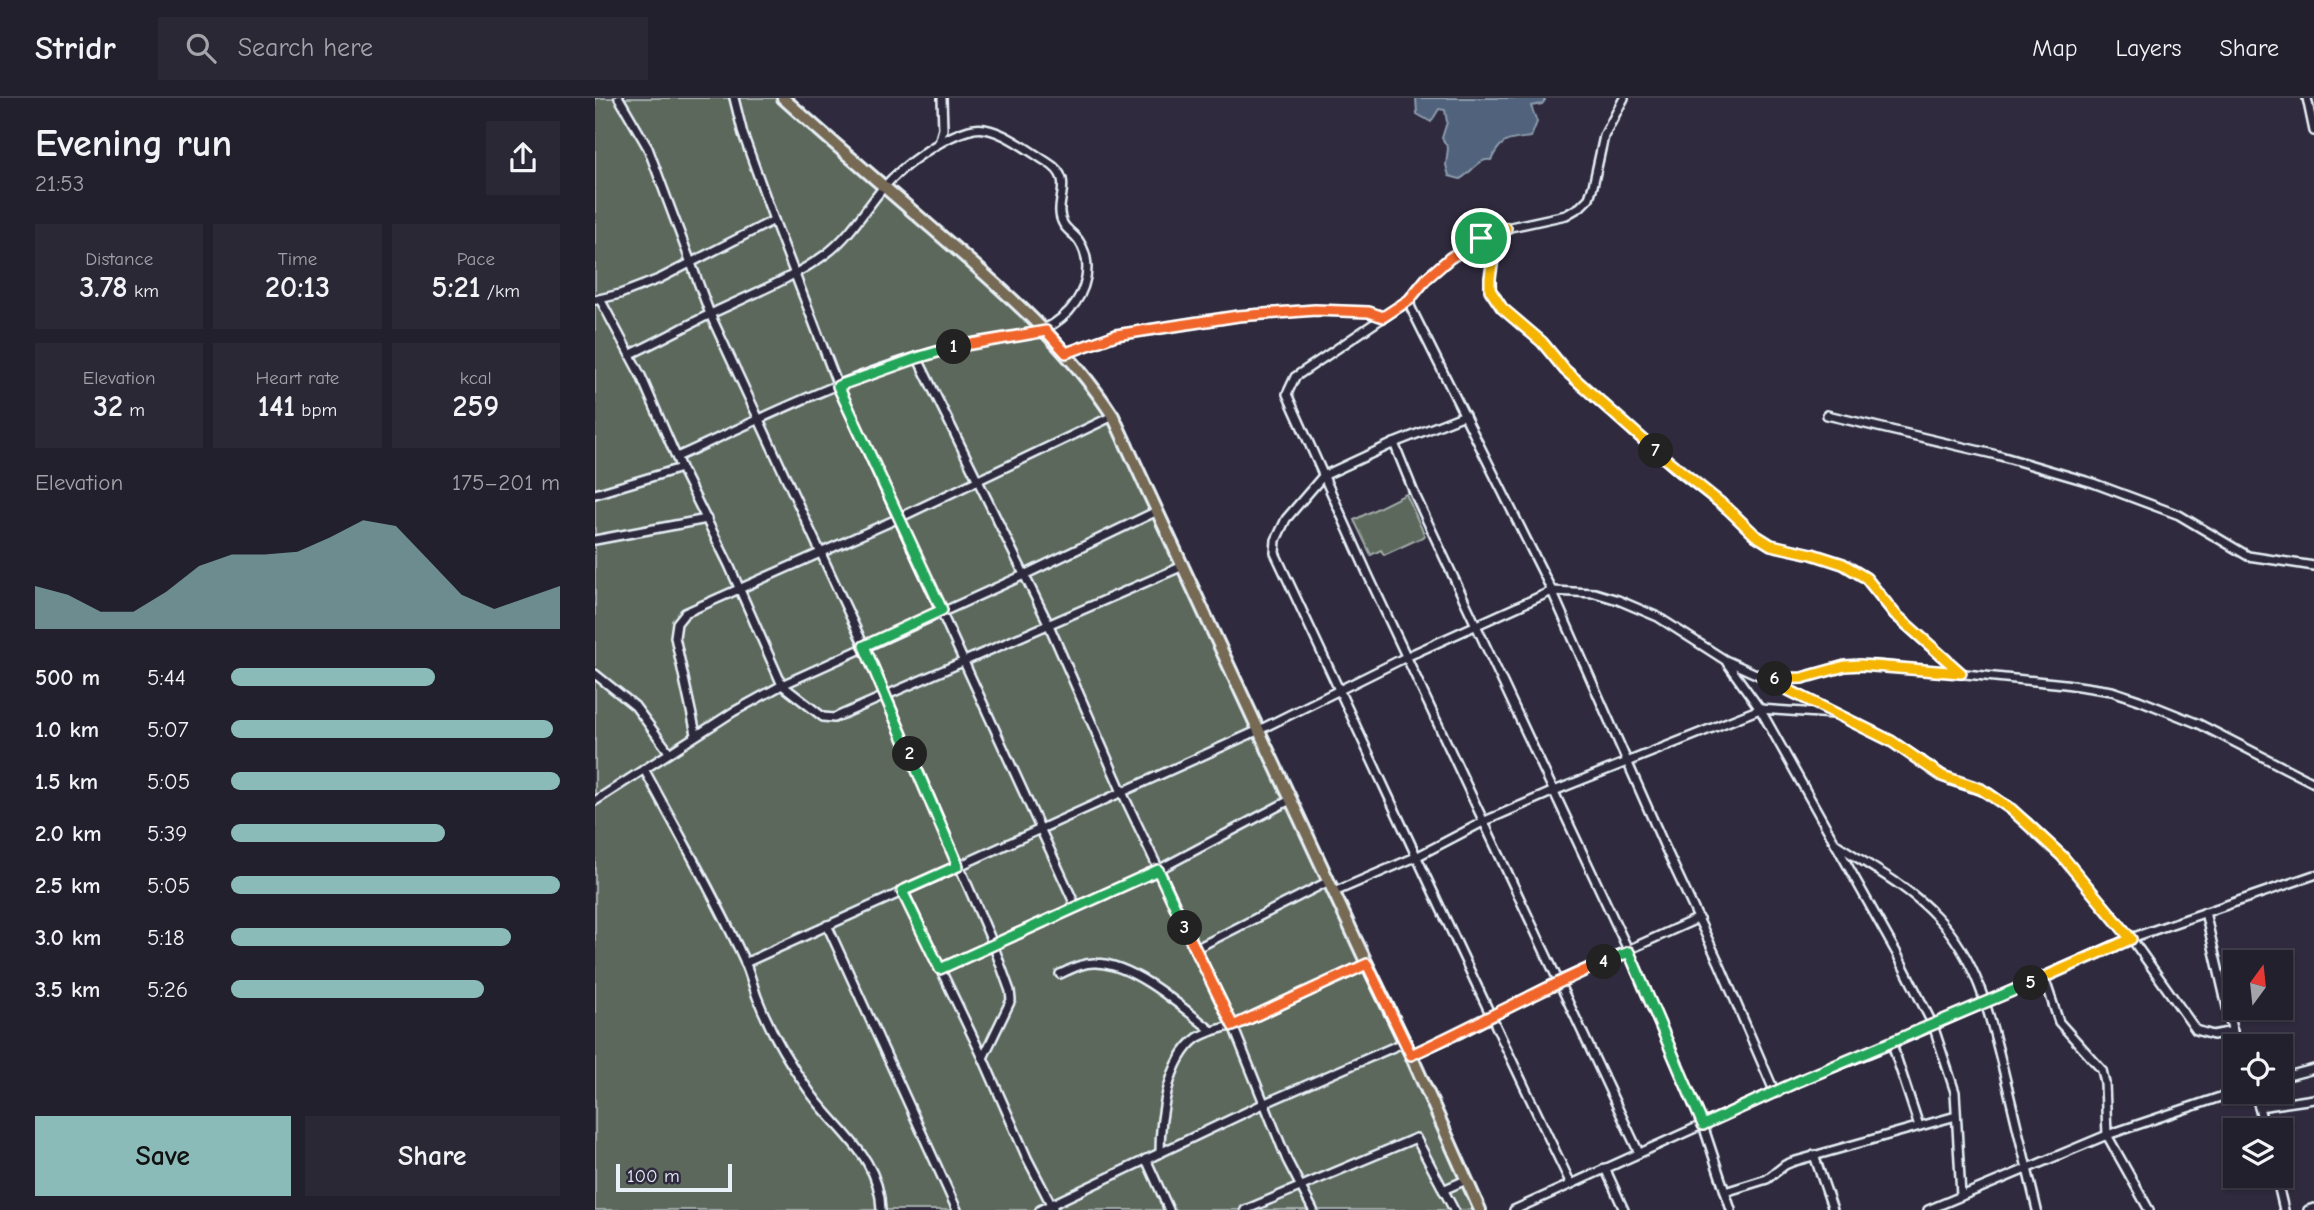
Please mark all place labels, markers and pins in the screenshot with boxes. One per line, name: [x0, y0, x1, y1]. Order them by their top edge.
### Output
pin: [1451, 208, 1511, 268]
pin: 1: [937, 330, 971, 364]
pin: 7: [1639, 434, 1673, 468]
pin: 6: [1757, 662, 1793, 696]
pin: 2: [893, 736, 927, 772]
pin: 3: [1167, 910, 1203, 946]
pin: 4: [1587, 944, 1621, 980]
pin: 5: [2013, 966, 2049, 1001]

